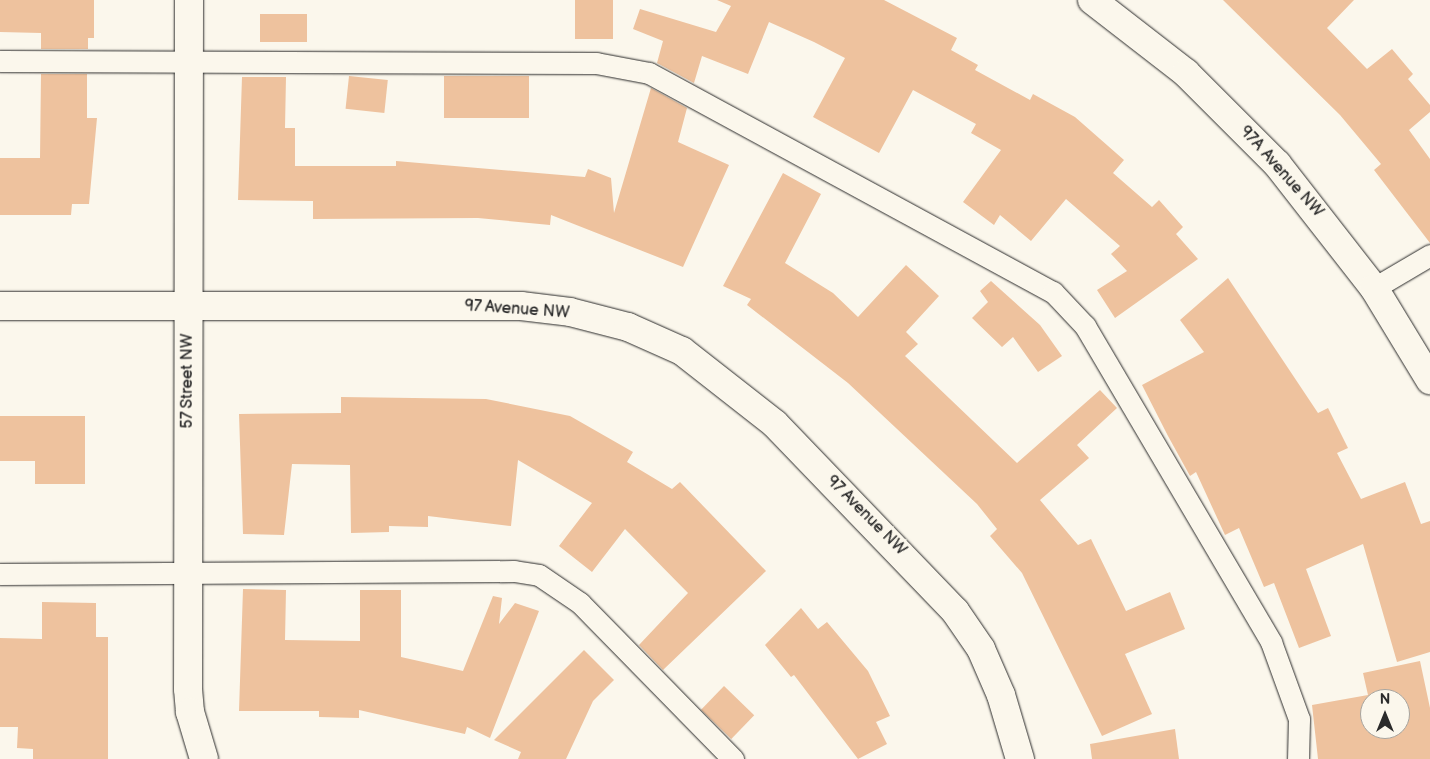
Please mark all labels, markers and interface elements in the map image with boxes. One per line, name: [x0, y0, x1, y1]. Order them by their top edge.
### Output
street label: 97A Avenue NW: [1235, 122, 1327, 222]
street label: 97 Avenue NW: [463, 297, 571, 323]
street label: 57 Street NW: [178, 333, 198, 429]
street label: 97 Avenue NW: [822, 472, 910, 560]
north arrow: [1360, 689, 1410, 739]
text: N: [1380, 691, 1390, 708]

